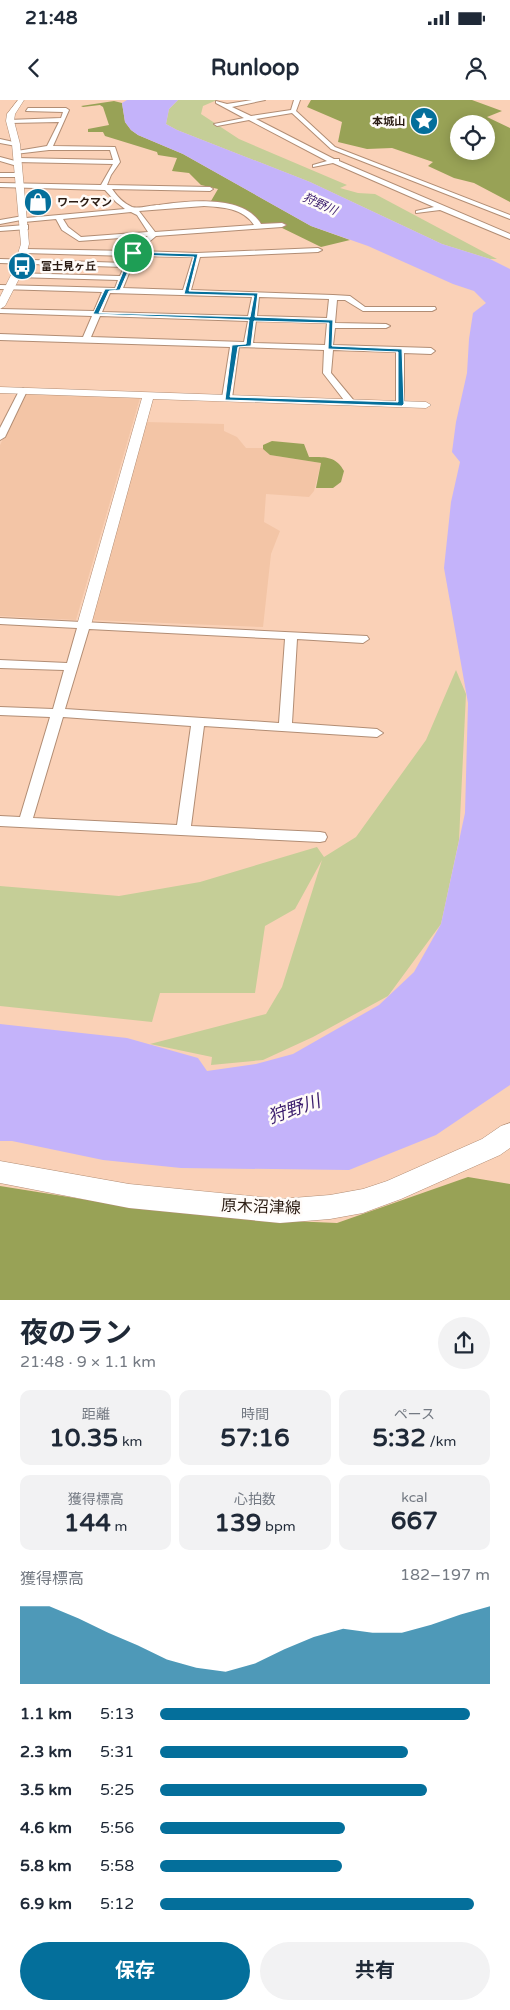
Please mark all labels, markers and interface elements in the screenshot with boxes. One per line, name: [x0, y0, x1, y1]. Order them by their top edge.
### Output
text: 21:48: [25, 7, 78, 29]
icon: back: [20, 54, 48, 82]
icon: person: [462, 54, 490, 82]
text: Runloop: [211, 55, 299, 81]
place icon: 本城山: [409, 106, 439, 136]
place label: 本城山: [372, 115, 405, 128]
map controls: [450, 115, 495, 160]
button: locate: [450, 115, 495, 160]
shop icon: ワークマン: [23, 187, 53, 217]
water label: 狩野川: [301, 190, 341, 219]
place label: ワークマン: [57, 196, 112, 209]
pin: [112, 232, 154, 274]
icon: arrive: [119, 239, 147, 267]
bus stop icon: 富士見ヶ丘: [7, 251, 37, 281]
place label: 富士見ヶ丘: [41, 260, 96, 273]
water label: 狩野川: [265, 1089, 325, 1128]
street label: 原木沼津線: [221, 1196, 301, 1218]
text: 夜のラン: [20, 1316, 132, 1350]
button: share: [438, 1317, 490, 1369]
text: 21:48 · 9 × 1.1 km: [20, 1352, 156, 1372]
text: 距離: [82, 1406, 110, 1423]
text: 時間: [241, 1406, 269, 1423]
text: ペース: [394, 1406, 435, 1423]
text: 10.35: [49, 1423, 118, 1453]
text: 57:16: [220, 1423, 290, 1453]
text: 5:32: [372, 1423, 426, 1453]
text: km: [118, 1433, 142, 1450]
text: /km: [426, 1433, 456, 1450]
text: kcal: [401, 1489, 427, 1506]
text: 獲得標高: [68, 1491, 124, 1508]
text: 心拍数: [234, 1491, 276, 1508]
text: 667: [391, 1506, 438, 1536]
text: 144: [64, 1508, 111, 1538]
text: 139: [214, 1508, 261, 1538]
text: m: [111, 1518, 127, 1535]
text: bpm: [261, 1518, 296, 1535]
text: 182–197 m: [400, 1565, 490, 1585]
text: 獲得標高: [20, 1569, 84, 1589]
text: 1.1 km: [20, 1704, 72, 1724]
text: 5:13: [100, 1704, 134, 1724]
text: 2.3 km: [20, 1742, 72, 1762]
text: 5:31: [100, 1742, 134, 1762]
text: 3.5 km: [20, 1780, 72, 1800]
text: 5:25: [100, 1780, 134, 1800]
text: 4.6 km: [20, 1818, 72, 1838]
text: 5:56: [100, 1818, 134, 1838]
text: 5.8 km: [20, 1856, 72, 1876]
text: 5:58: [100, 1856, 134, 1876]
text: 6.9 km: [20, 1894, 72, 1914]
text: 5:12: [100, 1894, 134, 1914]
button: 保存: [20, 1942, 250, 2000]
button: 共有: [260, 1942, 490, 2000]

